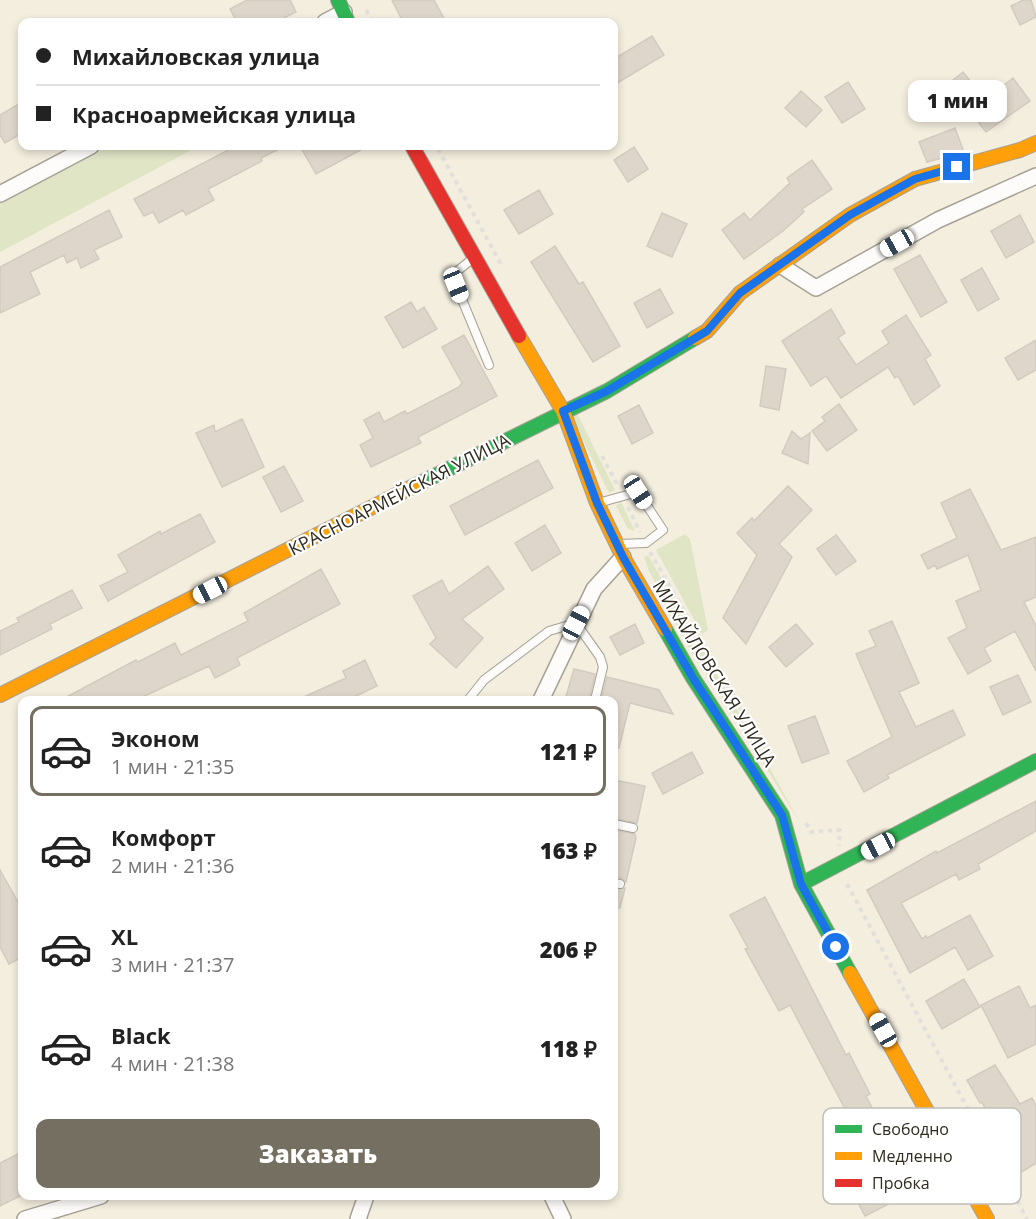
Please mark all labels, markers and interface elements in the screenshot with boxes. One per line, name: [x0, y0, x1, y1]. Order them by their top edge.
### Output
text: Михайловская улица: [72, 41, 320, 71]
callout: 1 мин: [908, 80, 1006, 122]
text: 1 мин: [927, 87, 988, 114]
text: Красноармейская улица: [72, 99, 356, 129]
route end: [943, 153, 970, 180]
car: [877, 226, 917, 260]
car: [441, 265, 471, 305]
street label: КРАСНОАРМЕЙСКАЯ УЛИЦА: [284, 427, 514, 560]
car: [621, 472, 655, 512]
car: [190, 574, 230, 606]
street label: МИХАЙЛОВСКАЯ УЛИЦА: [648, 575, 783, 771]
car: [560, 603, 592, 643]
text: Эконом: [111, 723, 200, 753]
icon: car: [39, 724, 93, 778]
text: 121 ₽: [540, 736, 597, 766]
text: 1 мин · 21:35: [111, 753, 234, 780]
text: Комфорт: [111, 822, 216, 852]
icon: car: [39, 823, 93, 877]
car: [858, 830, 898, 862]
text: 163 ₽: [540, 835, 597, 865]
text: 2 мин · 21:36: [111, 852, 234, 879]
text: XL: [111, 921, 138, 951]
icon: car: [39, 922, 93, 976]
route start: [822, 933, 849, 960]
text: 206 ₽: [540, 934, 597, 964]
text: 3 мин · 21:37: [111, 951, 234, 978]
car: [866, 1010, 900, 1050]
text: Black: [111, 1020, 171, 1050]
icon: car: [39, 1021, 93, 1075]
text: 118 ₽: [540, 1033, 597, 1063]
text: 4 мин · 21:38: [111, 1050, 234, 1077]
legend: [823, 1108, 1021, 1204]
text: Свободно: [872, 1118, 949, 1140]
button: Заказать: [36, 1119, 600, 1188]
text: Медленно: [872, 1145, 953, 1167]
text: Пробка: [872, 1172, 930, 1194]

